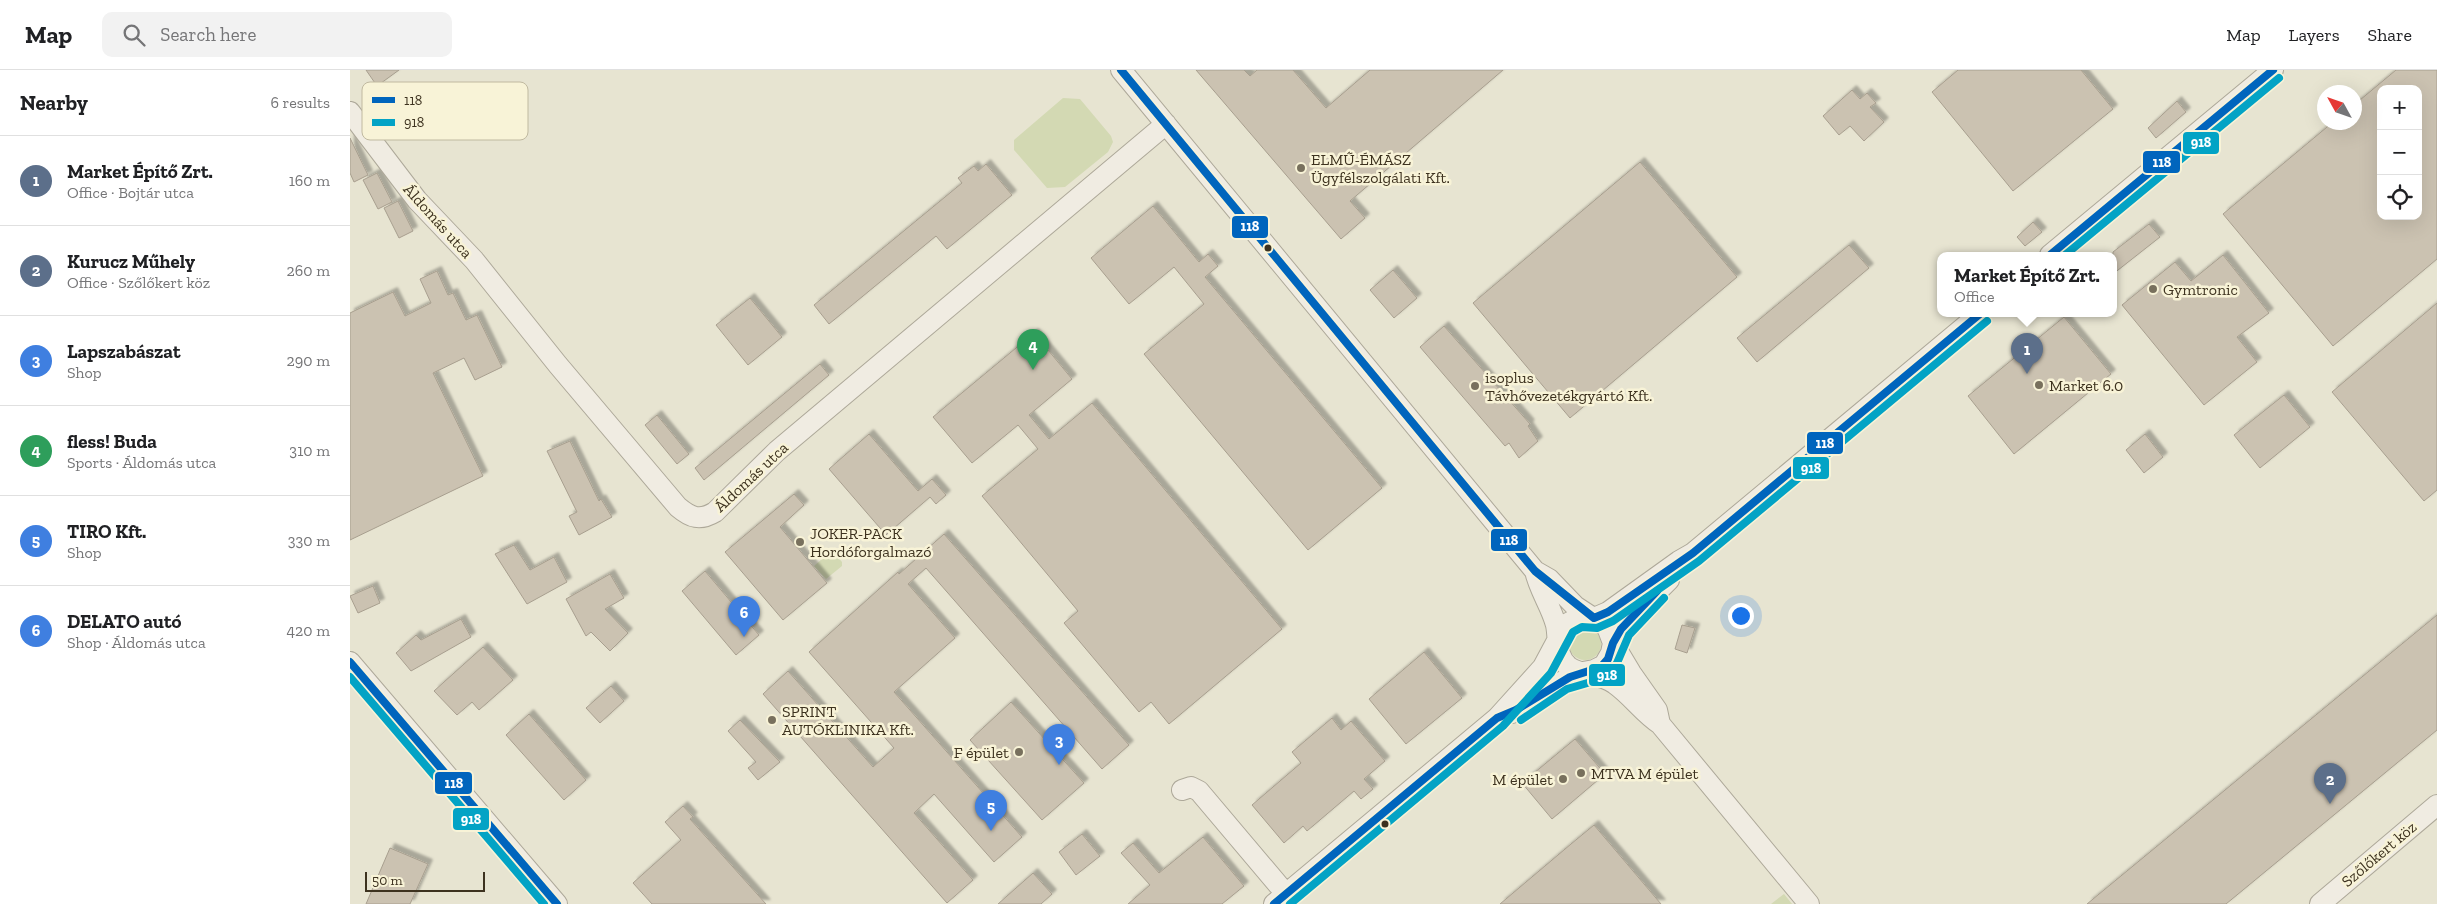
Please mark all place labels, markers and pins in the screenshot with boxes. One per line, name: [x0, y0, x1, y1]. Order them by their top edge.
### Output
place label: ELMŰ-ÉMÁSZ Ügyfélszolgálati Kft.: [1311, 150, 1450, 187]
marker: ELMŰ-ÉMÁSZ Ügyfélszolgálati Kft.: [1295, 162, 1307, 174]
unlabelled marker: [1263, 243, 1273, 253]
place label: Gymtronic: [2163, 280, 2238, 299]
marker: Gymtronic: [2147, 283, 2159, 295]
pin: 4: [1017, 329, 1049, 370]
pin: 1: [2011, 333, 2043, 374]
place label: isoplus Távhővezetékgyártó Kft.: [1485, 368, 1652, 405]
place label: Market 6.0: [2049, 376, 2123, 395]
marker: Market 6.0: [2033, 379, 2045, 391]
marker: isoplus Távhővezetékgyártó Kft.: [1469, 380, 1481, 392]
place label: JOKER-PACK Hordóforgalmazó: [810, 524, 931, 561]
marker: JOKER-PACK Hordóforgalmazó: [794, 536, 806, 548]
pin: 6: [728, 596, 760, 637]
place label: SPRINT AUTÓKLINIKA Kft.: [782, 702, 914, 739]
marker: SPRINT AUTÓKLINIKA Kft.: [766, 714, 778, 726]
pin: 3: [1043, 724, 1075, 765]
place label: F épület: [954, 743, 1009, 762]
marker: F épület: [1013, 746, 1025, 758]
pin: 2: [2314, 763, 2346, 804]
place label: MTVA M épület: [1591, 764, 1699, 783]
marker: MTVA M épület: [1575, 767, 1587, 779]
place label: M épület: [1492, 770, 1553, 789]
marker: M épület: [1557, 773, 1569, 785]
pin: 5: [975, 790, 1007, 831]
unlabelled marker: [1380, 819, 1390, 829]

